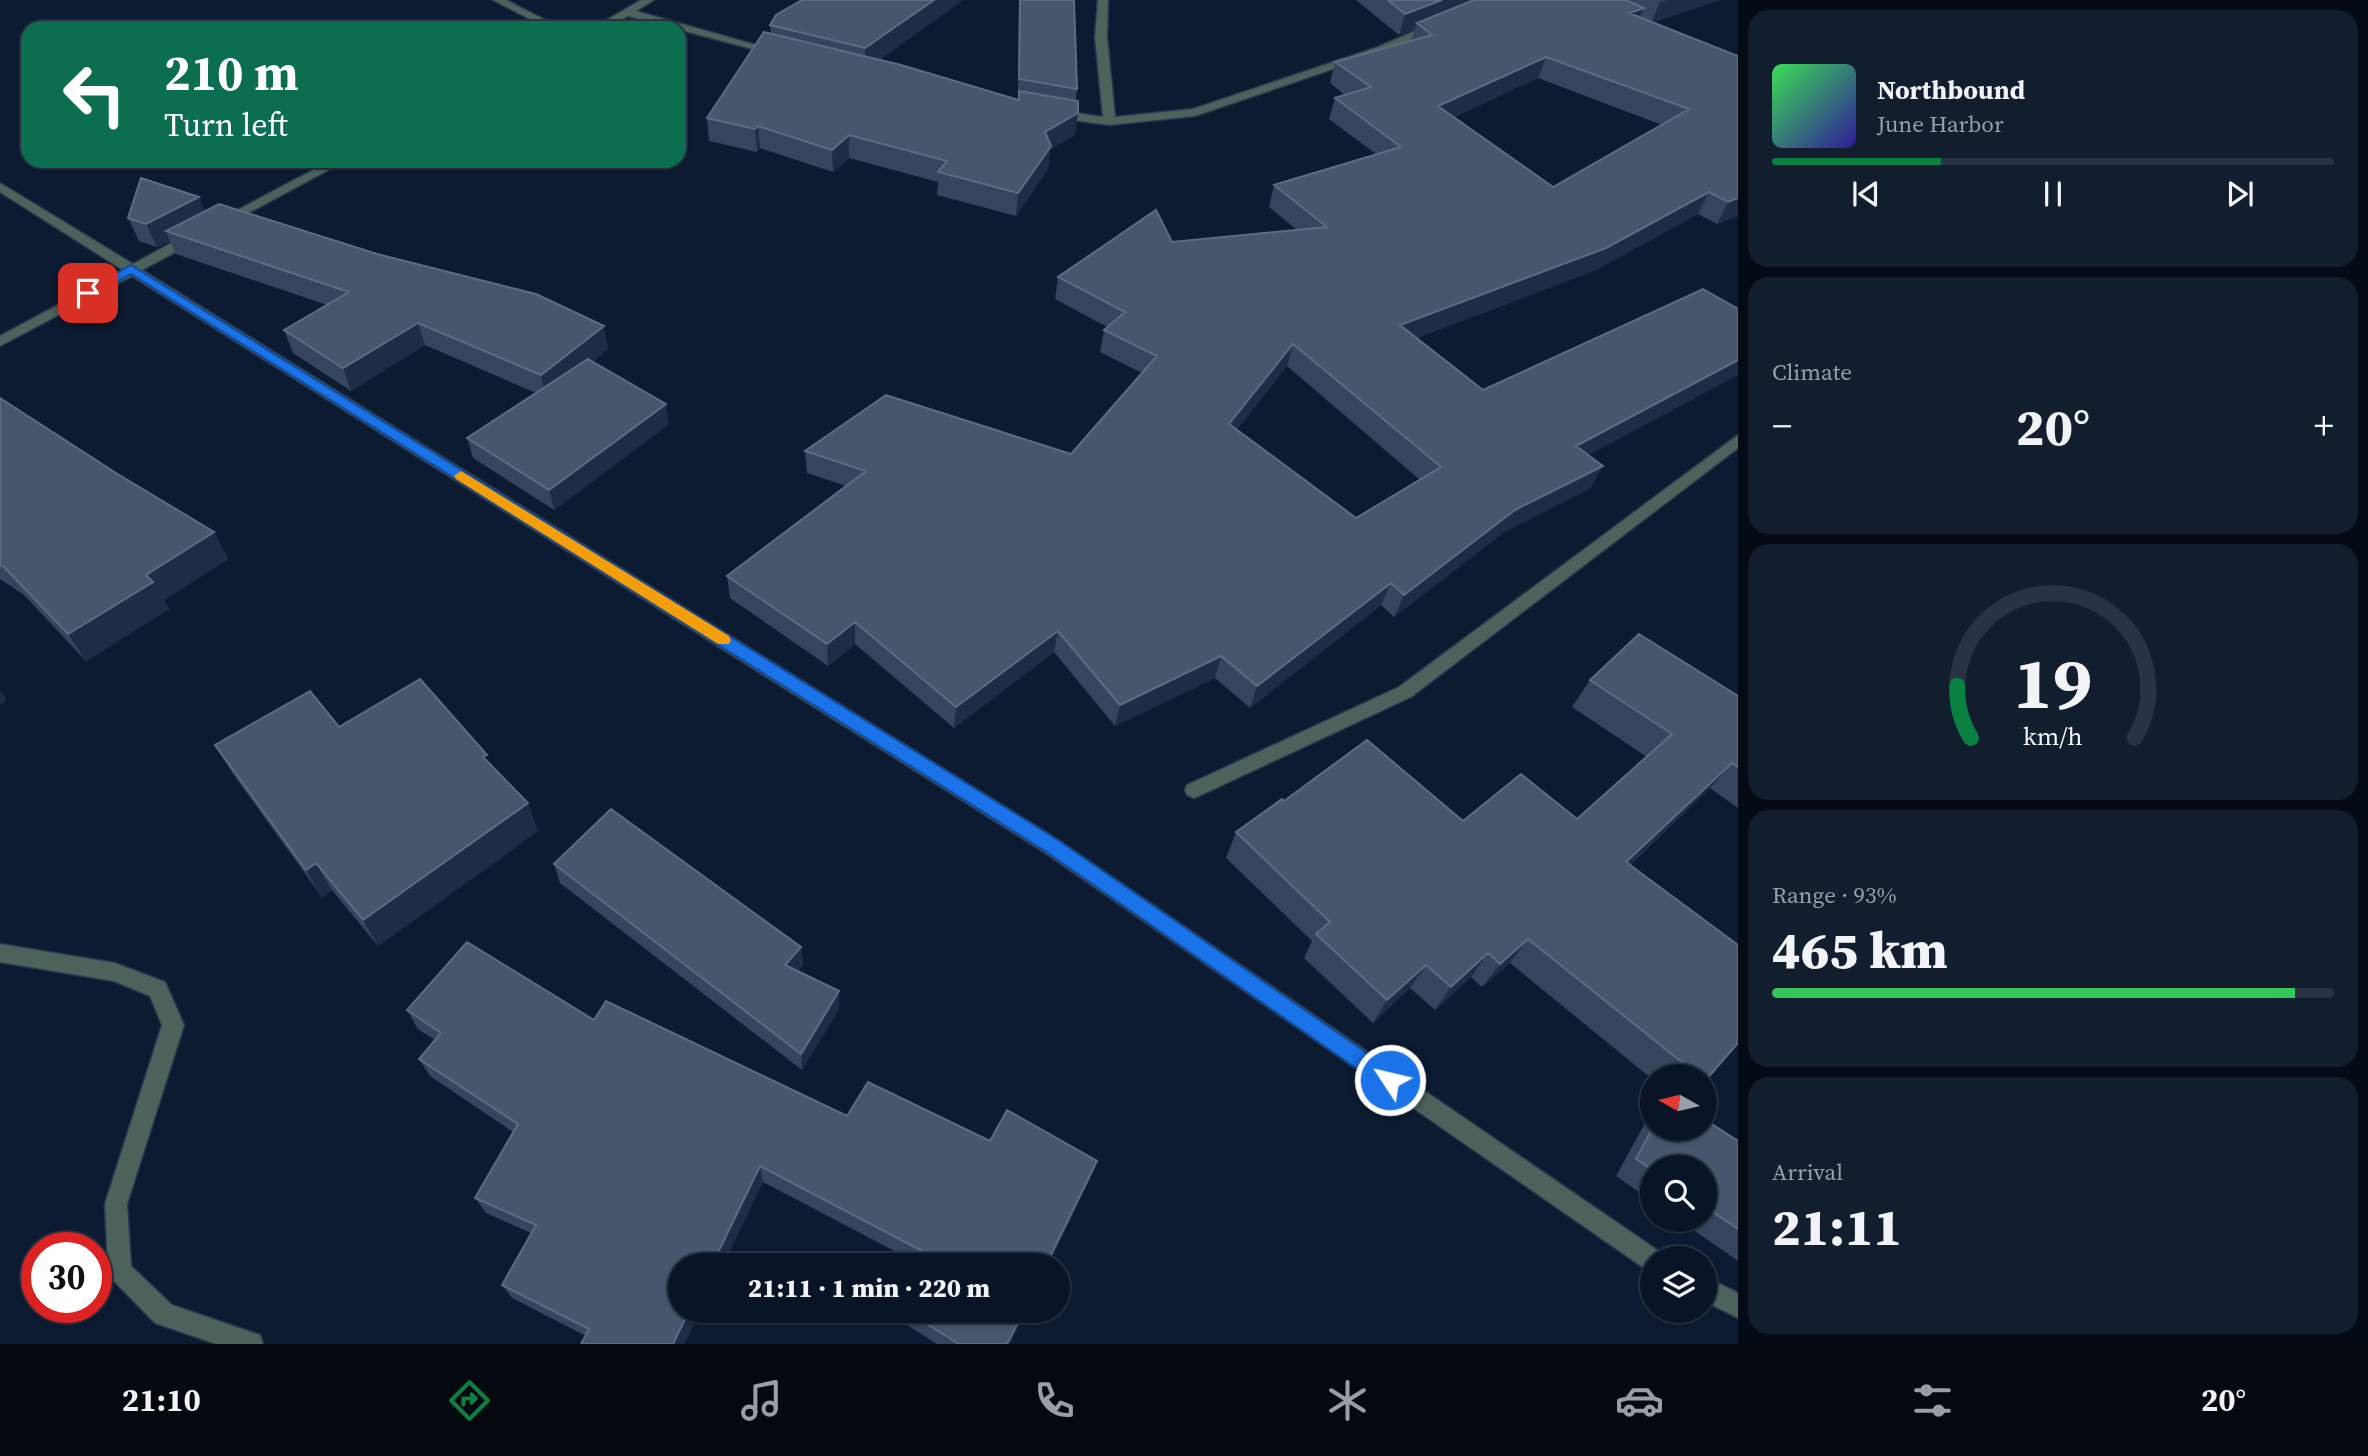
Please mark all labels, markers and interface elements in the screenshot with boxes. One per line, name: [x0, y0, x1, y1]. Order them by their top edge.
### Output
text: 210 m: [164, 39, 299, 106]
icon: left: [49, 49, 140, 140]
text: Northbound: [1877, 72, 2025, 108]
text: Turn left: [164, 103, 288, 147]
text: June Harbor: [1877, 108, 2004, 140]
icon: previous: [1847, 175, 1885, 213]
icon: pause: [2034, 175, 2072, 213]
icon: next: [2221, 175, 2259, 213]
pin: [58, 263, 118, 323]
icon: arrive: [69, 274, 107, 312]
text: Climate: [1772, 356, 1852, 388]
text: 20°: [2016, 391, 2090, 462]
text: −: [1772, 400, 1792, 452]
text: +: [2314, 400, 2334, 452]
text: 19: [2014, 633, 2092, 732]
text: km/h: [2023, 719, 2083, 753]
text: Range · 93%: [1772, 879, 1897, 911]
text: 465 km: [1772, 914, 1948, 985]
position arrow: [1353, 1043, 1427, 1117]
north arrow: [1640, 1064, 1717, 1141]
map controls: [1640, 1064, 1717, 1323]
button: search: [1640, 1155, 1717, 1232]
text: Arrival: [1772, 1156, 1843, 1188]
text: 21:11: [1772, 1191, 1902, 1262]
speed limit sign: 30: [21, 1232, 112, 1323]
button: layers: [1640, 1246, 1717, 1323]
text: 21:11 · 1 min · 220 m: [748, 1270, 990, 1306]
icon: directions: [445, 1376, 494, 1425]
icon: music: [737, 1376, 786, 1425]
icon: phone: [1030, 1376, 1079, 1425]
icon: climate: [1323, 1376, 1372, 1425]
icon: car: [1615, 1376, 1664, 1425]
icon: filters: [1908, 1376, 1957, 1425]
text: 21:10: [122, 1378, 201, 1422]
text: 20°: [2201, 1378, 2246, 1422]

